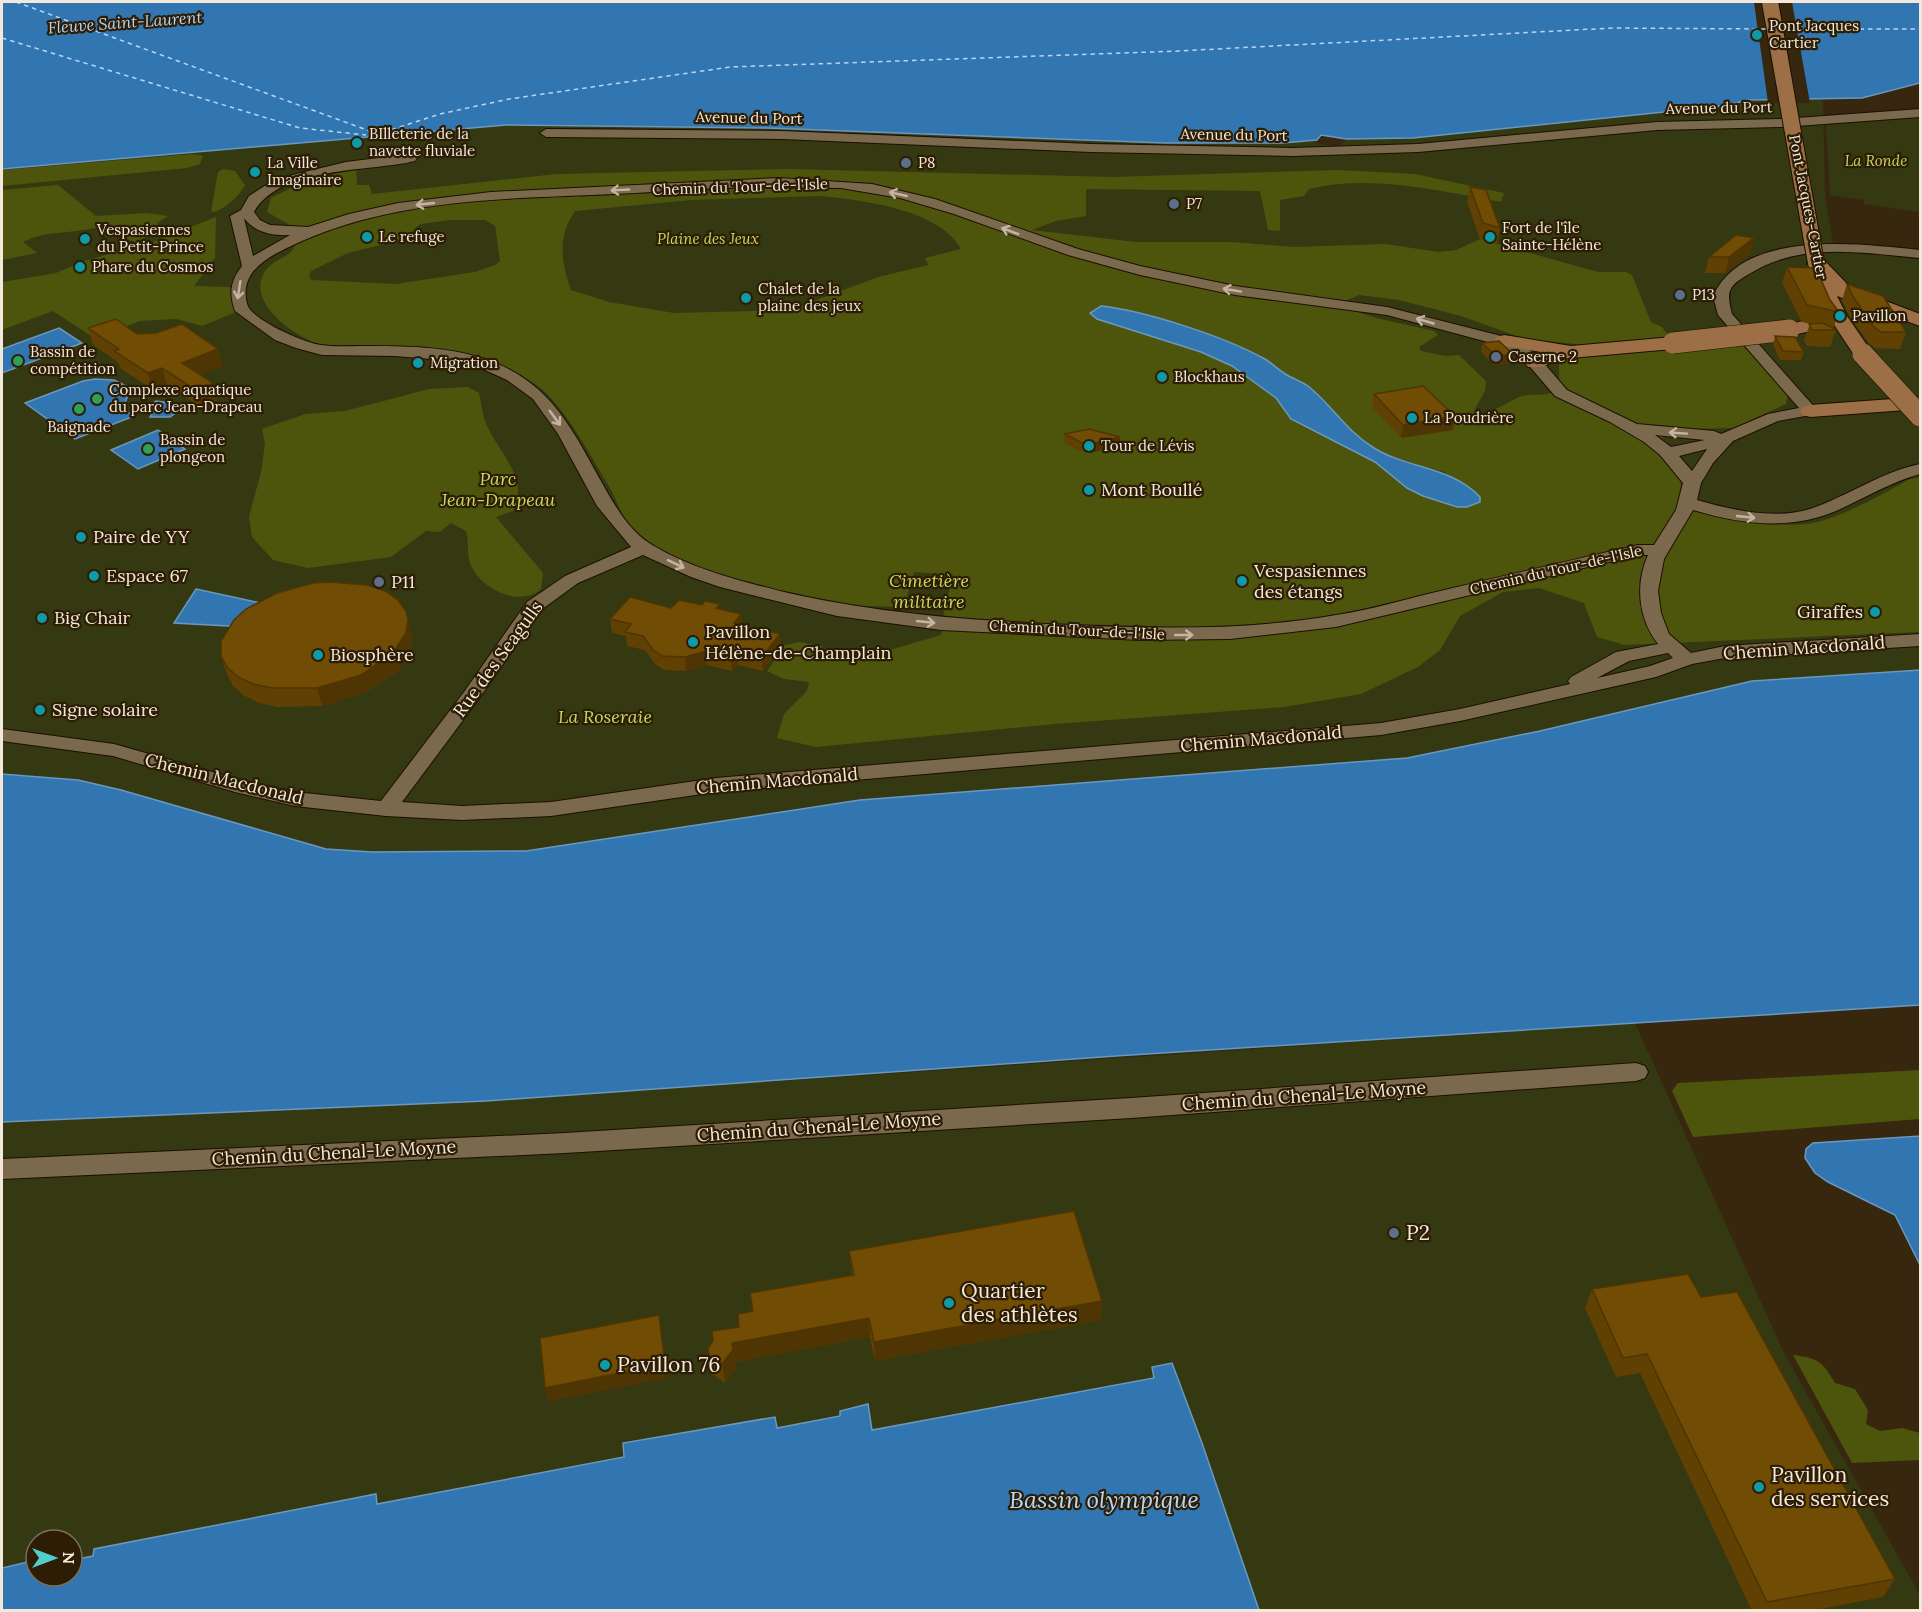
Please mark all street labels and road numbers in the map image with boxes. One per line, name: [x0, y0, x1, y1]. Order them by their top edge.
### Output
street label: Avenue du Port: [1664, 97, 1773, 118]
street label: Avenue du Port: [694, 107, 803, 128]
street label: Avenue du Port: [1179, 124, 1288, 145]
street label: Pont Jacques-Cartier: [1785, 133, 1832, 281]
street label: Chemin du Tour-de-l'Isle: [652, 174, 828, 199]
street label: Chemin du Tour-de-l'Isle: [1468, 540, 1644, 599]
street label: Rue des Seagulls: [448, 596, 548, 721]
street label: Chemin du Tour-de-l'Isle: [989, 615, 1165, 644]
street label: Chemin Macdonald: [1722, 630, 1886, 665]
street label: Chemin Macdonald: [1179, 720, 1343, 757]
street label: Chemin Macdonald: [143, 748, 306, 809]
street label: Chemin Macdonald: [695, 762, 859, 799]
street label: Chemin du Chenal-Le Moyne: [1181, 1075, 1427, 1116]
street label: Chemin du Chenal-Le Moyne: [696, 1106, 942, 1147]
street label: Chemin du Chenal-Le Moyne: [211, 1135, 457, 1170]

